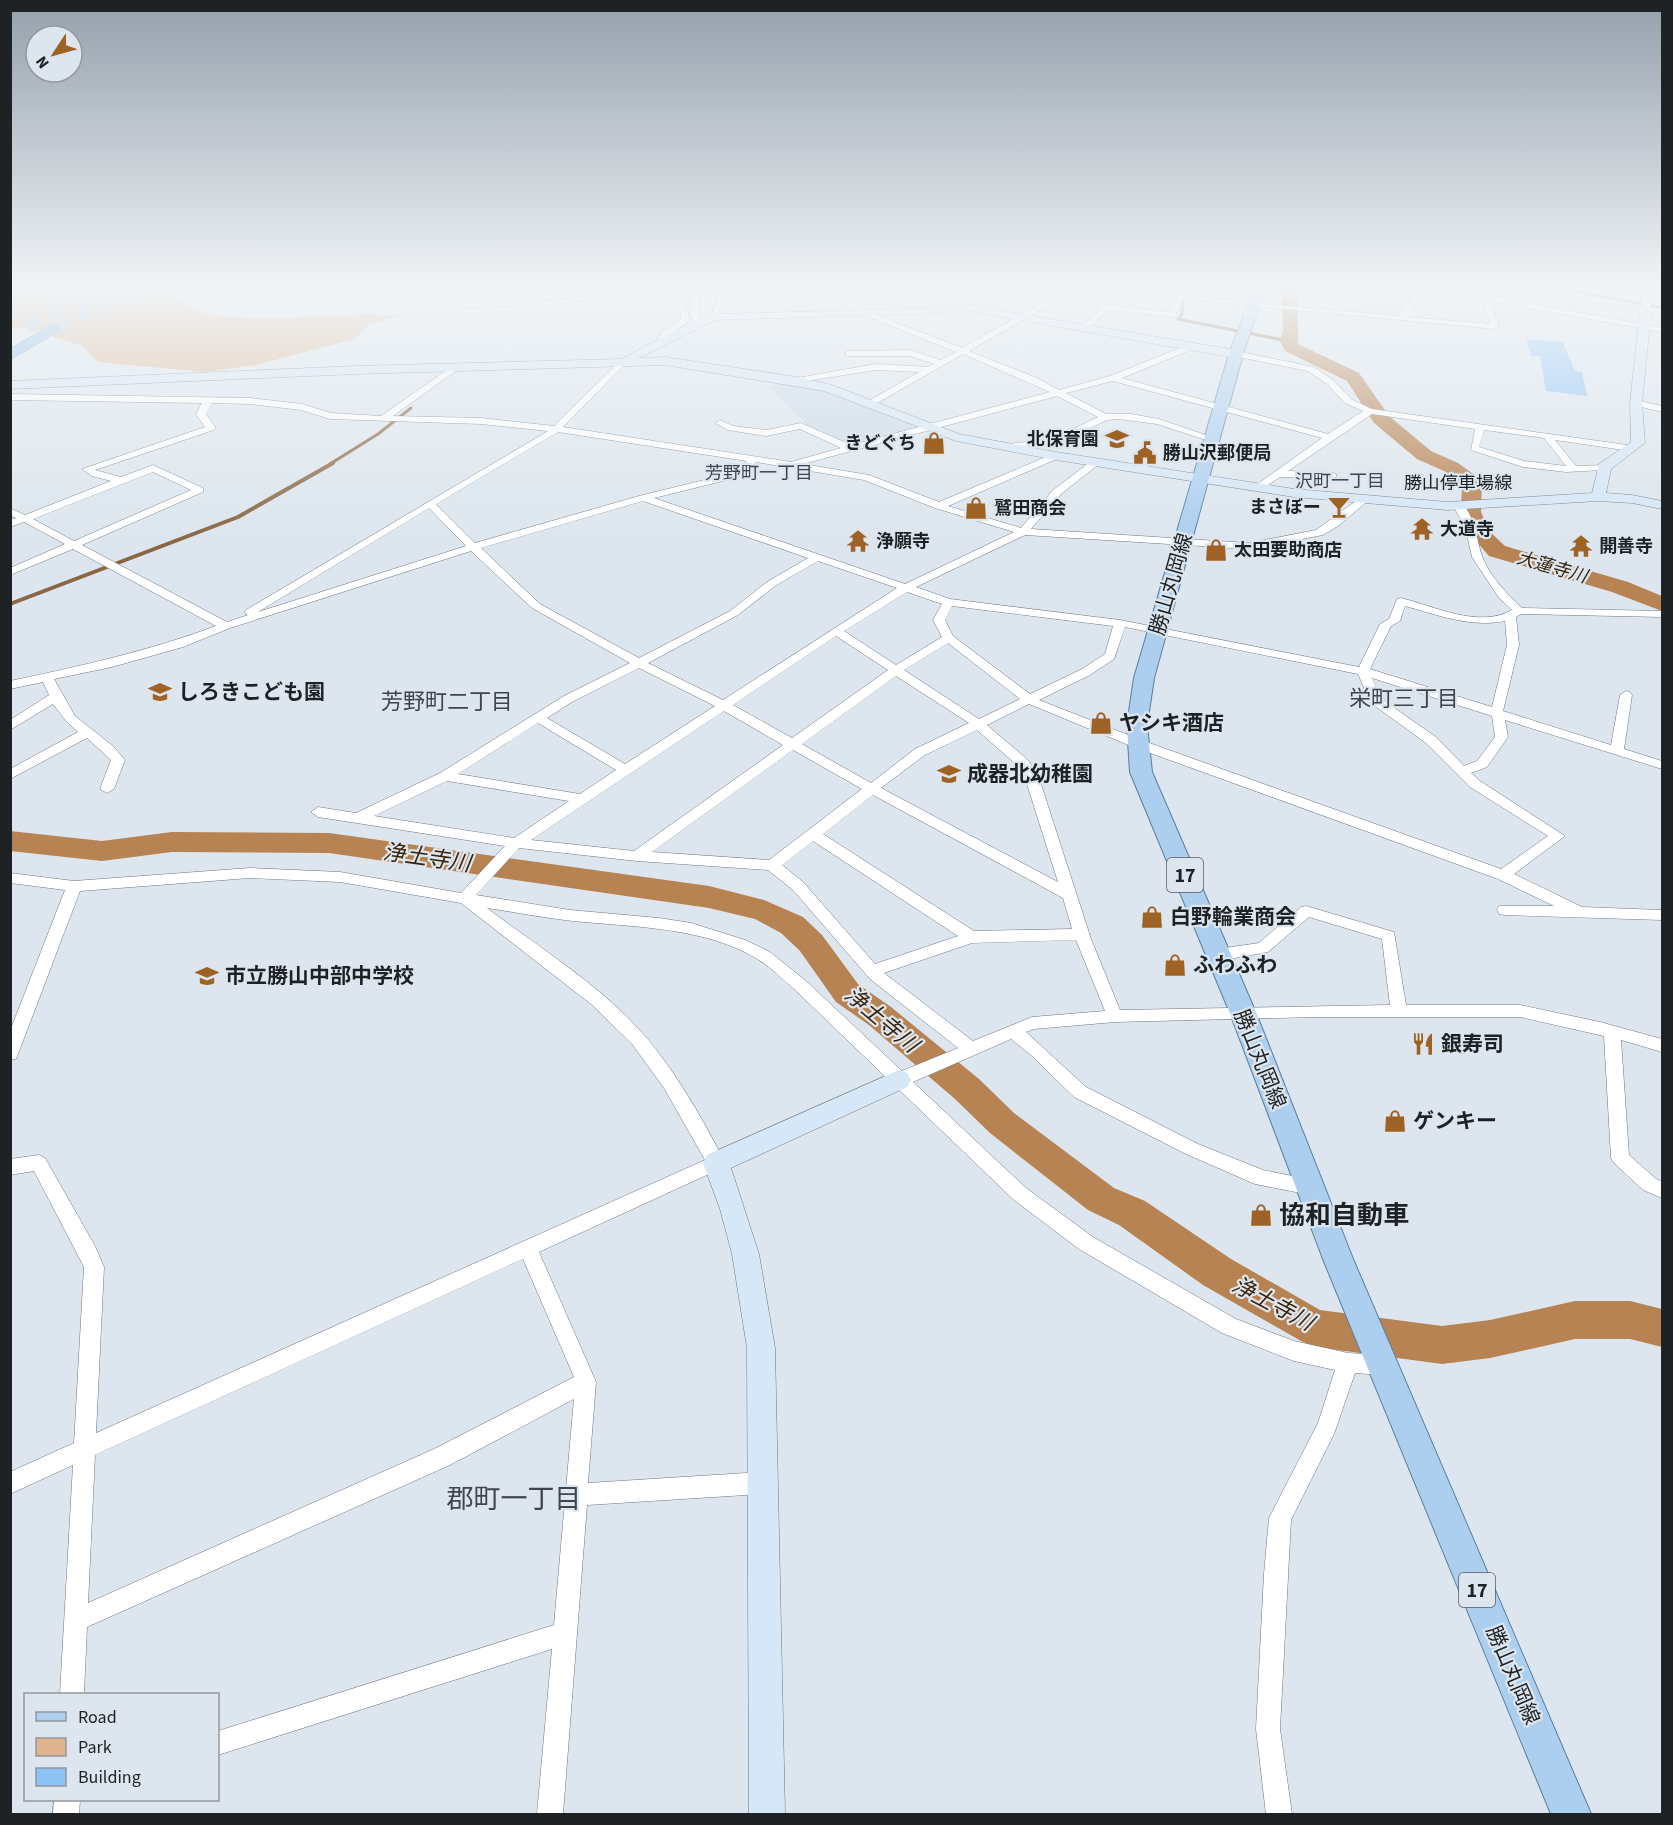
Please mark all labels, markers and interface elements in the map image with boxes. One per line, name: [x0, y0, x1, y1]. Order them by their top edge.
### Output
north arrow: [24, 24, 84, 84]
text: N: [31, 51, 55, 73]
school or university icon: 北保育園: [1104, 426, 1130, 452]
place label: 北保育園: [1027, 427, 1099, 452]
shop icon: きどぐち: [921, 430, 947, 456]
place label: きどぐち: [845, 431, 916, 456]
public building icon: 勝山沢郵便局: [1132, 440, 1158, 466]
place label: 勝山沢郵便局: [1163, 441, 1271, 466]
district label: 芳野町一丁目: [705, 461, 813, 486]
district label: 沢町一丁目: [1295, 469, 1385, 494]
street label: 勝山停車場線: [1404, 471, 1512, 496]
bar icon: まさぼー: [1326, 494, 1352, 520]
shop icon: 鷲田商会: [963, 495, 989, 521]
place label: まさぼー: [1249, 495, 1321, 520]
place label: 鷲田商会: [994, 496, 1066, 521]
temple icon: 大道寺: [1409, 516, 1435, 542]
place label: 大道寺: [1440, 517, 1494, 542]
temple icon: 浄願寺: [845, 528, 871, 554]
place label: 浄願寺: [876, 529, 930, 554]
street label: 勝山丸岡線: [1142, 529, 1200, 639]
temple icon: 開善寺: [1568, 533, 1594, 559]
place label: 開善寺: [1599, 534, 1653, 559]
shop icon: 太田要助商店: [1203, 537, 1229, 563]
place label: 太田要助商店: [1234, 538, 1342, 563]
water label: 大蓮寺川: [1514, 546, 1592, 590]
place label: しろきこども園: [178, 677, 325, 707]
school or university icon: しろきこども園: [147, 679, 173, 705]
district label: 栄町三丁目: [1349, 683, 1459, 715]
district label: 芳野町二丁目: [381, 686, 513, 718]
place label: ヤシキ酒店: [1119, 708, 1224, 738]
shop icon: ヤシキ酒店: [1088, 710, 1114, 736]
place label: 成器北幼稚園: [967, 759, 1093, 789]
school or university icon: 成器北幼稚園: [936, 761, 962, 787]
water label: 浄土寺川: [381, 836, 475, 880]
road number: 17: [1167, 858, 1203, 892]
place label: 白野輪業商会: [1170, 902, 1296, 932]
shop icon: 白野輪業商会: [1139, 904, 1165, 930]
place label: ふわふわ: [1193, 950, 1277, 980]
shop icon: ふわふわ: [1162, 952, 1188, 978]
place label: 市立勝山中部中学校: [225, 961, 414, 991]
school or university icon: 市立勝山中部中学校: [194, 963, 220, 989]
water label: 浄土寺川: [837, 979, 927, 1062]
street label: 勝山丸岡線: [1226, 1005, 1294, 1113]
place label: 銀寿司: [1441, 1029, 1504, 1059]
restaurant icon: 銀寿司: [1410, 1031, 1436, 1057]
place label: ゲンキー: [1413, 1106, 1497, 1136]
shop icon: ゲンキー: [1382, 1108, 1408, 1134]
place label: 協和自動車: [1279, 1197, 1409, 1234]
shop icon: 協和自動車: [1248, 1202, 1274, 1228]
water label: 浄土寺川: [1226, 1269, 1321, 1340]
district label: 郡町一丁目: [447, 1480, 582, 1519]
road number: 17: [1459, 1573, 1495, 1607]
street label: 勝山丸岡線: [1479, 1621, 1547, 1729]
legend: [24, 1693, 219, 1801]
text: Road: [78, 1705, 117, 1730]
text: Park: [78, 1735, 112, 1760]
text: Building: [78, 1765, 141, 1790]

